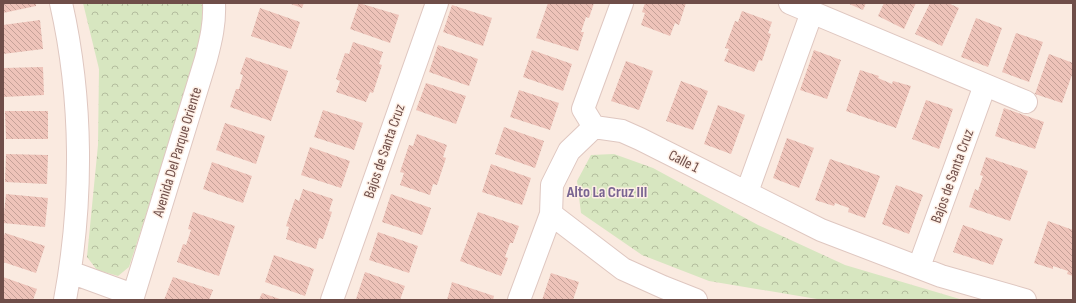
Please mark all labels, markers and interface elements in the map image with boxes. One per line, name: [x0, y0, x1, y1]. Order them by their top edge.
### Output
street label: Avenida Del Parque Oriente: [148, 85, 206, 220]
street label: Bajos de Santa Cruz: [359, 101, 410, 201]
street label: Bajos de Santa Cruz: [927, 126, 978, 226]
street label: Calle 1: [665, 146, 703, 178]
district label: Alto La Cruz III: [566, 183, 647, 202]

